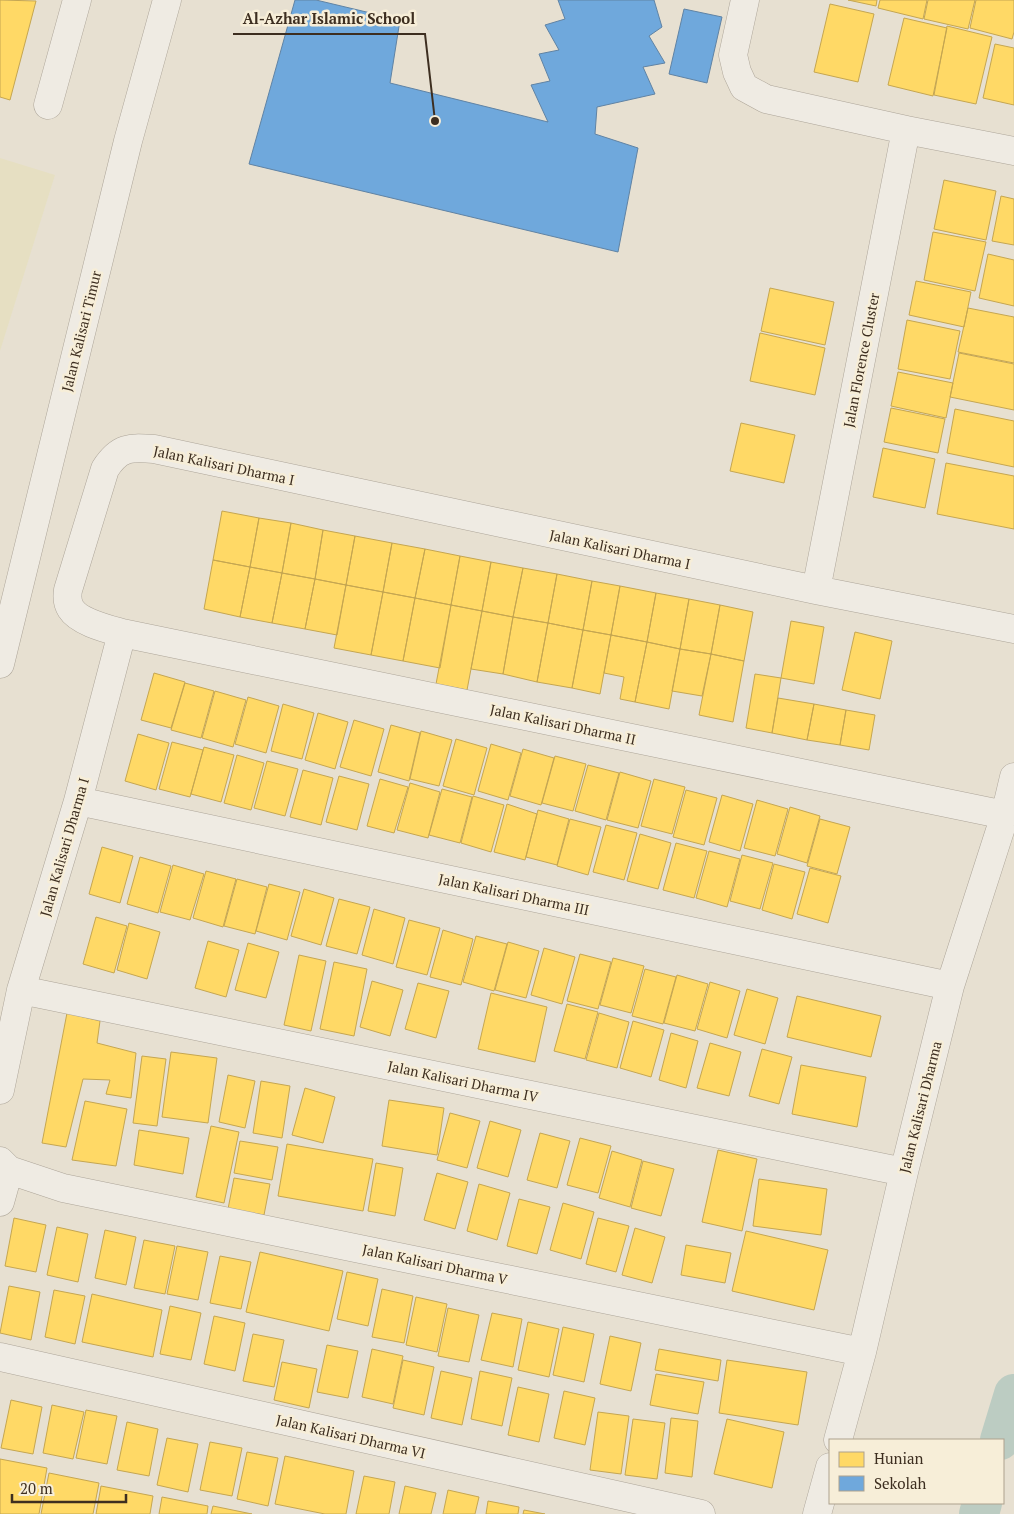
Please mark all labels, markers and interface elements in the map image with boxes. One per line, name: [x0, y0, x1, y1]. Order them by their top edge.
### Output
callout: Al-Azhar Islamic School: [233, 4, 425, 34]
text: Al-Azhar Islamic School: [243, 8, 415, 28]
street label: Jalan Kalisari Timur: [57, 268, 105, 393]
street label: Jalan Florence Cluster: [839, 290, 883, 429]
street label: Jalan Kalisari Dharma I: [152, 441, 296, 489]
street label: Jalan Kalisari Dharma I: [548, 525, 692, 573]
street label: Jalan Kalisari Dharma II: [488, 699, 638, 749]
street label: Jalan Kalisari Dharma I: [35, 775, 93, 919]
street label: Jalan Kalisari Dharma III: [437, 869, 591, 919]
street label: Jalan Kalisari Dharma: [894, 1039, 946, 1175]
street label: Jalan Kalisari Dharma IV: [386, 1056, 540, 1106]
street label: Jalan Kalisari Dharma V: [361, 1239, 510, 1289]
street label: Jalan Kalisari Dharma VI: [274, 1410, 428, 1462]
legend: [829, 1439, 1004, 1504]
text: Hunian: [874, 1448, 924, 1468]
scale bar: [12, 1472, 126, 1504]
text: Sekolah: [874, 1473, 927, 1493]
text: 20 m: [20, 1478, 53, 1498]

